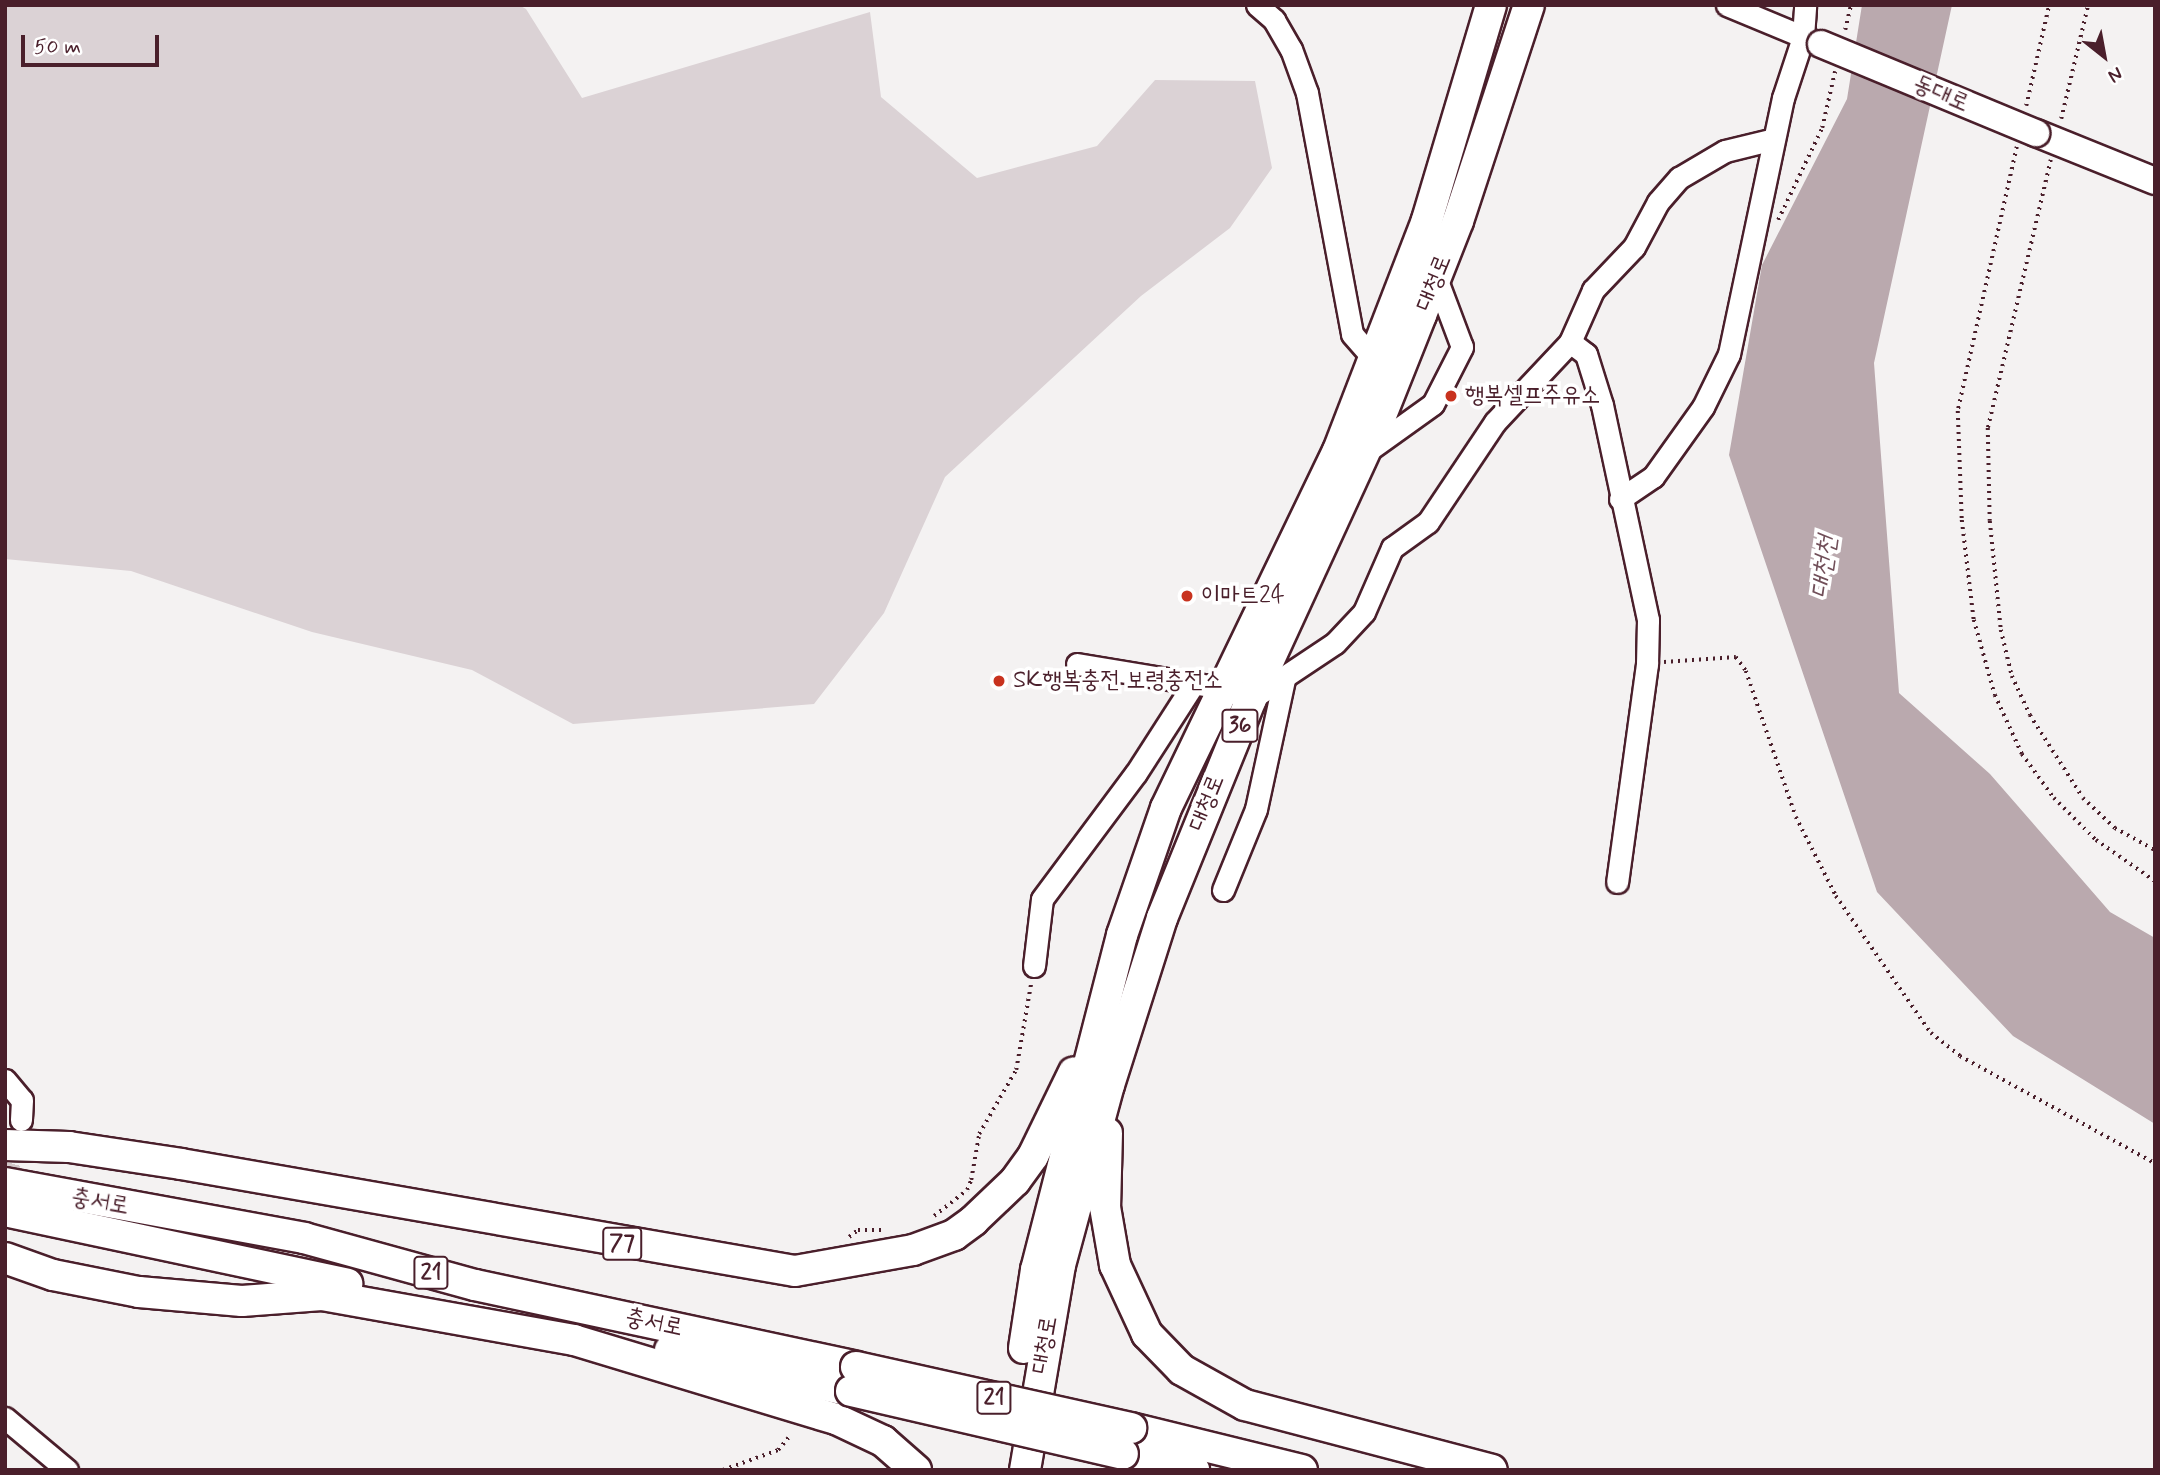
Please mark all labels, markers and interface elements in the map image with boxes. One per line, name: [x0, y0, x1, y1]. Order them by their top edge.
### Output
scale bar: [24, 21, 163, 65]
north arrow: [2069, 21, 2139, 91]
text: 50 m: [34, 33, 81, 61]
text: N: [2103, 60, 2127, 88]
street label: 동대로: [1909, 69, 1973, 119]
street label: 대청로: [1410, 251, 1458, 315]
place label: 행복셀프주유소: [1465, 382, 1600, 410]
marker: 행복셀프주유소: [1443, 388, 1459, 404]
water label: 대천천: [1805, 534, 1845, 600]
place label: 이마트24: [1201, 582, 1285, 610]
marker: 이마트24: [1179, 588, 1195, 604]
place label: SK행복충전 보령충전소: [1013, 667, 1223, 695]
marker: SK행복충전 보령충전소: [991, 673, 1007, 689]
road number: 36: [1221, 706, 1259, 746]
street label: 대청로: [1183, 771, 1231, 835]
street label: 충서로: [69, 1183, 131, 1221]
road number: 77: [601, 1224, 643, 1264]
road number: 21: [412, 1254, 450, 1292]
street label: 충서로: [623, 1303, 685, 1343]
street label: 대청로: [1026, 1314, 1064, 1376]
road number: 21: [975, 1378, 1013, 1418]

